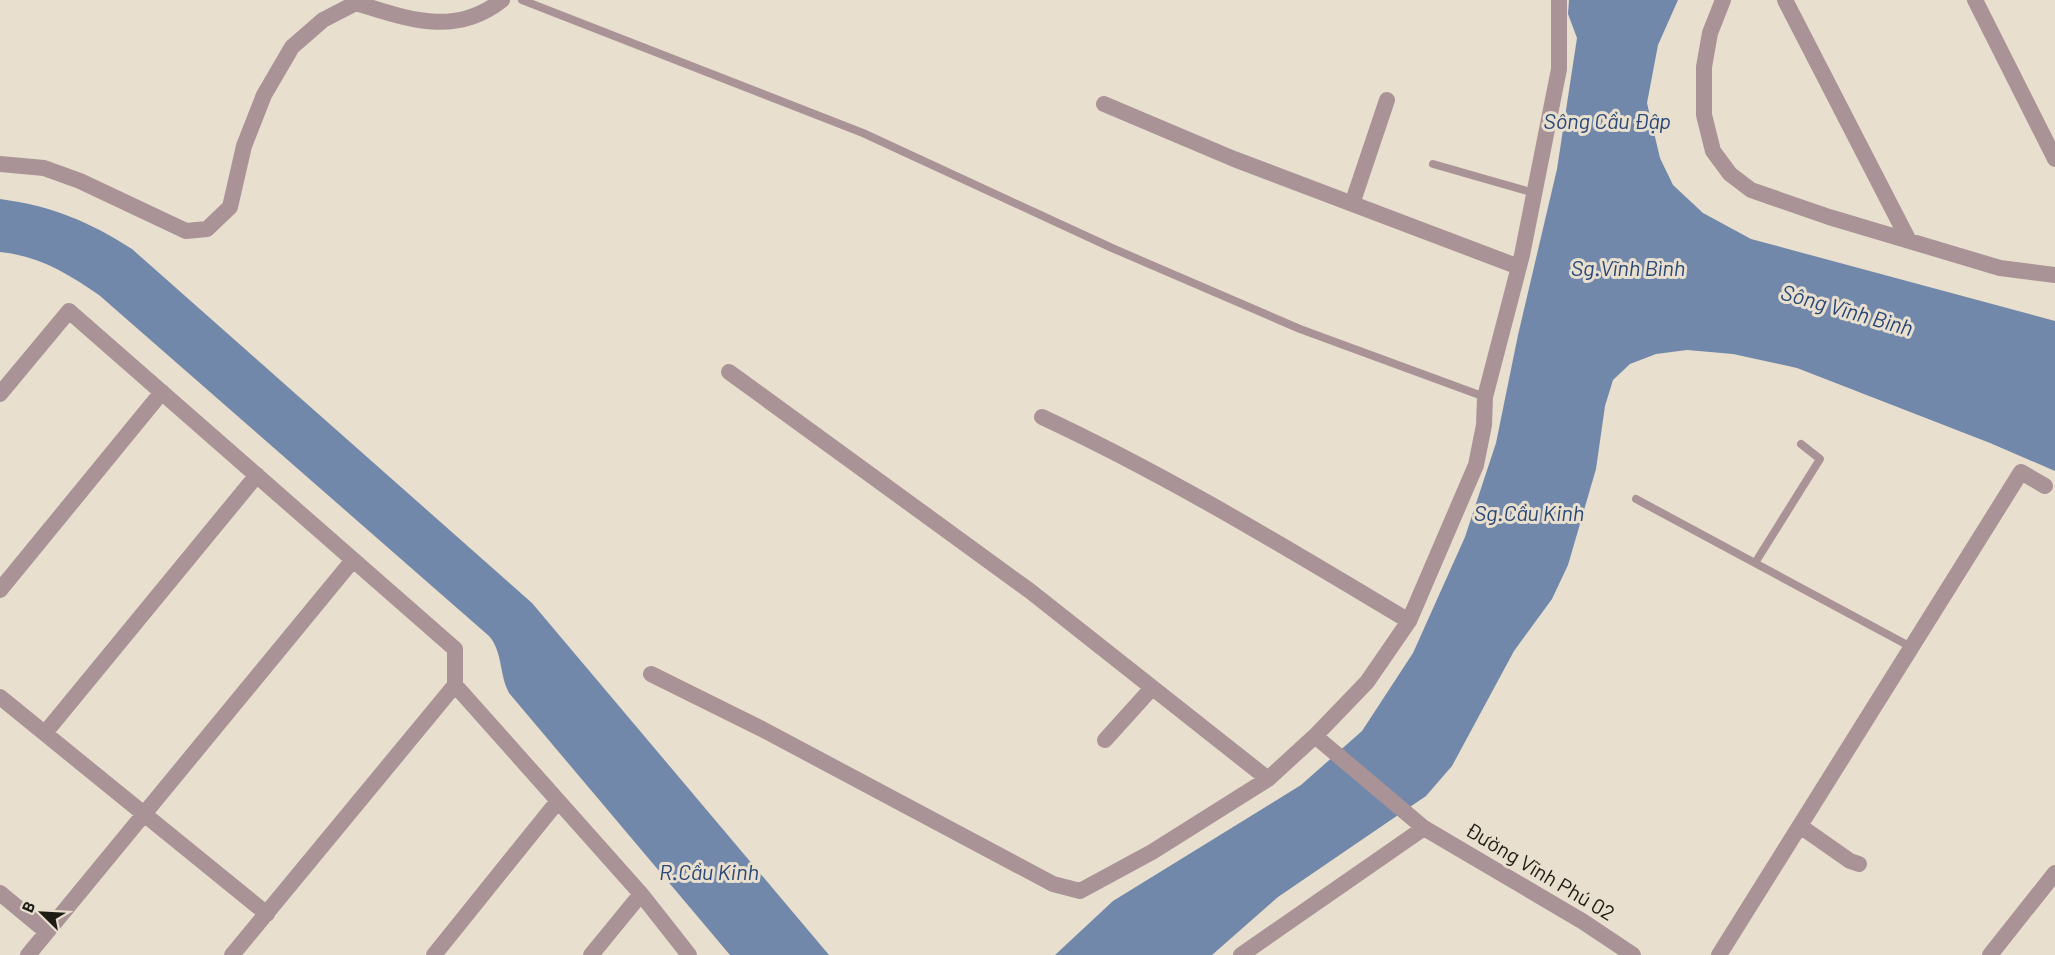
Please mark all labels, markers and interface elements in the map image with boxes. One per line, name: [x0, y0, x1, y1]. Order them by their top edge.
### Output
water label: Sông Cầu Đập: [1543, 107, 1671, 133]
water label: Sg.Vĩnh Bình: [1571, 254, 1685, 280]
water label: Sông Vĩnh Bình: [1778, 278, 1916, 340]
water label: Sg.Cầu Kinh: [1474, 499, 1584, 525]
street label: Đường Vĩnh Phú 02: [1462, 816, 1620, 925]
water label: R.Cầu Kinh: [659, 858, 759, 884]
north arrow: [12, 883, 72, 943]
text: B: [17, 898, 39, 915]

